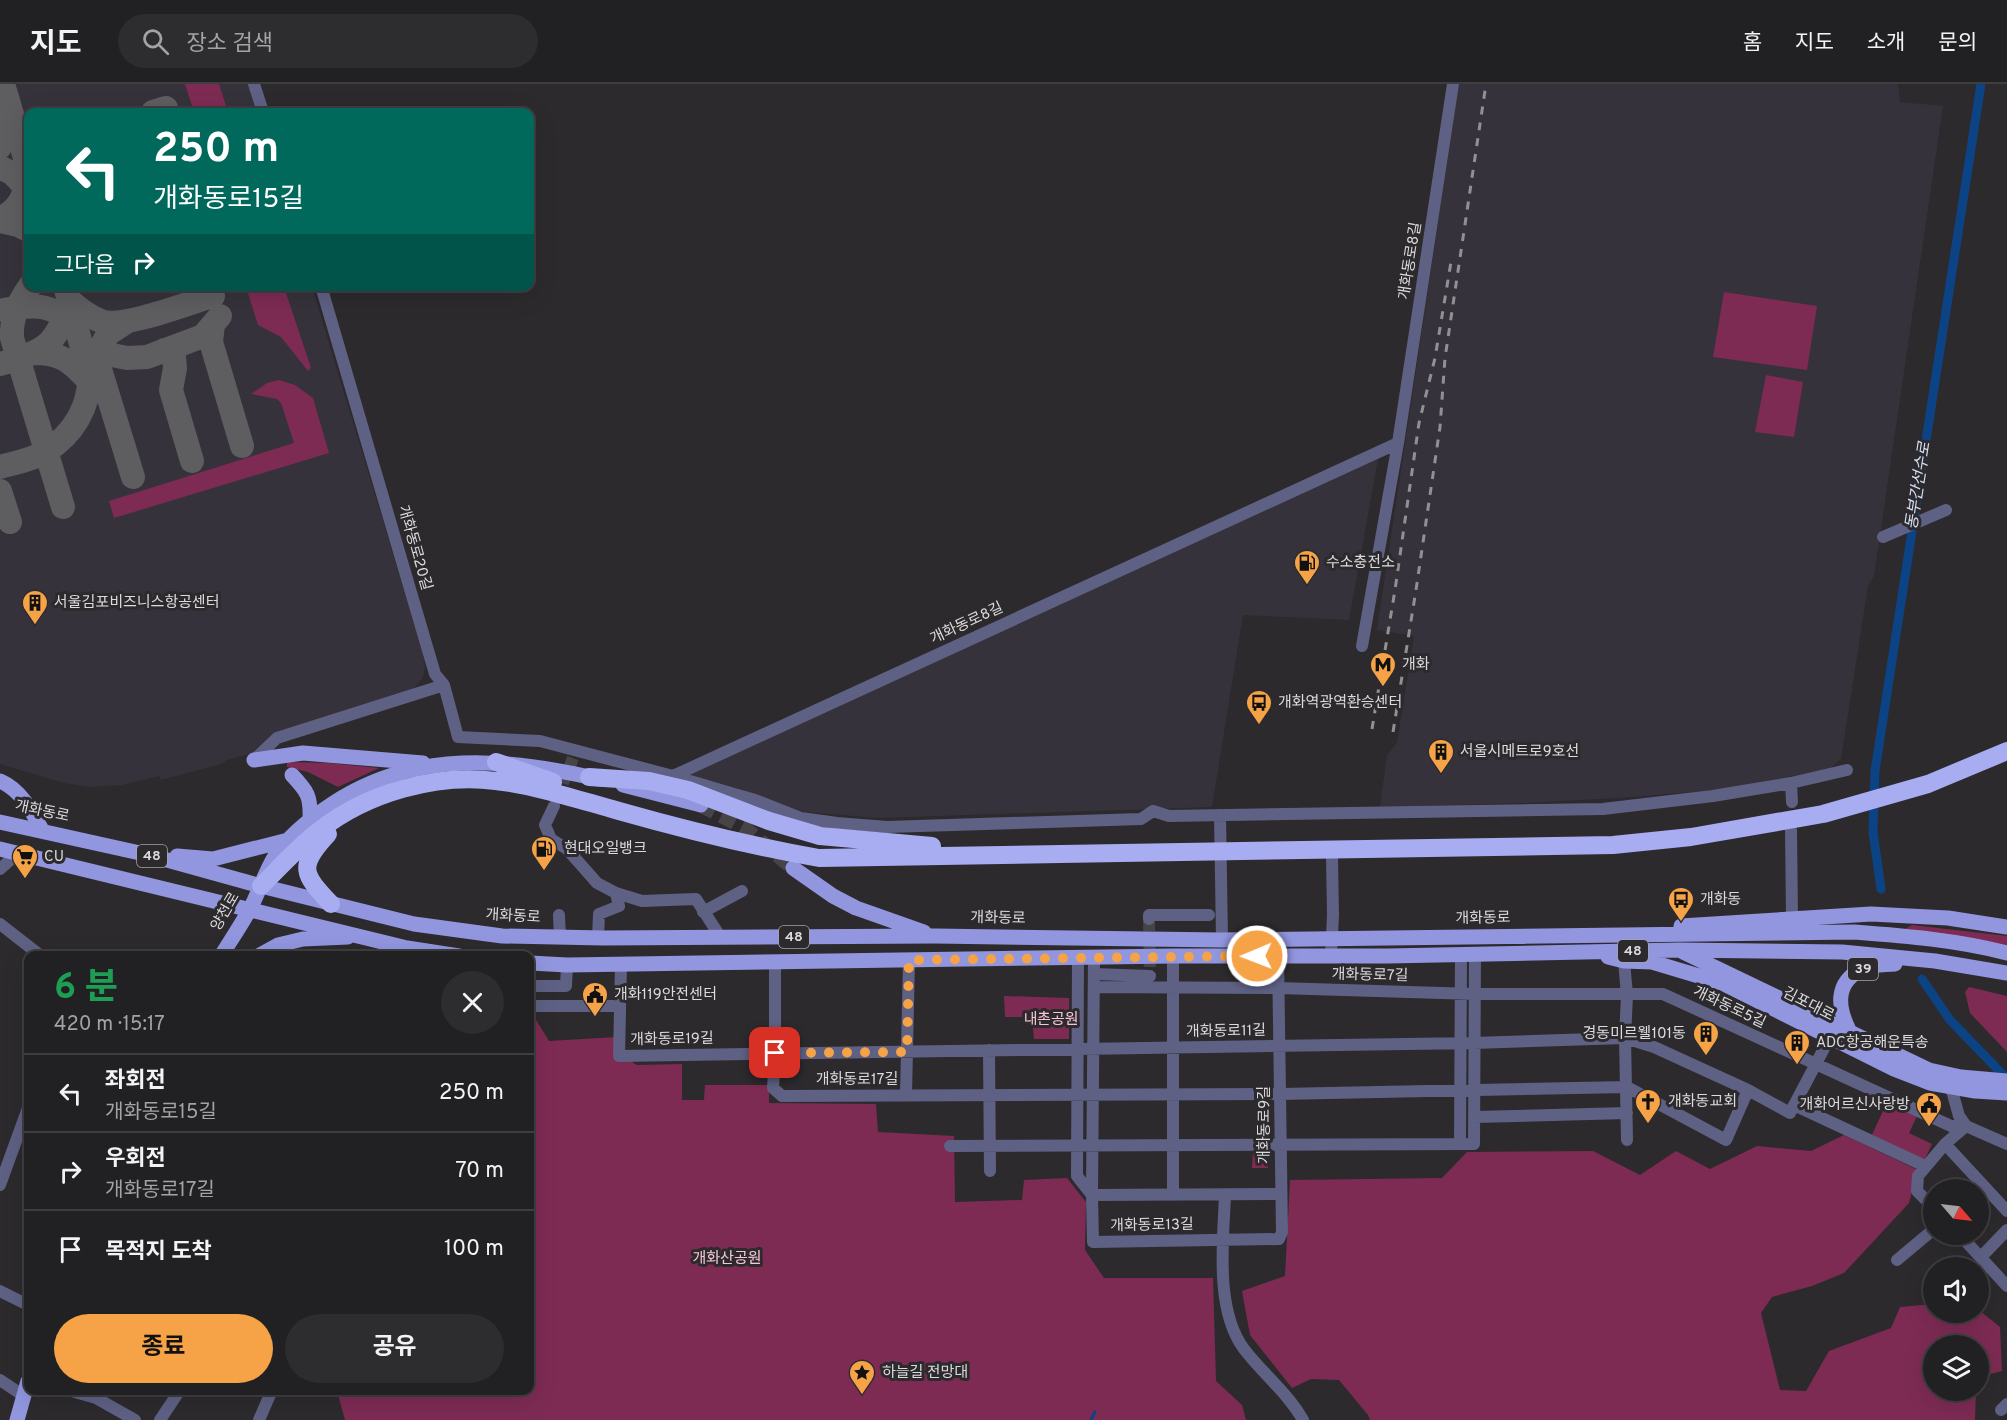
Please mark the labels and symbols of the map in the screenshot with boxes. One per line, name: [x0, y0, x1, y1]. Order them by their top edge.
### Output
street label: 개화동로8길: [1396, 221, 1426, 301]
water label: 동부간선수로: [1902, 440, 1936, 531]
street label: 개화동로20길: [393, 503, 435, 593]
fuel station icon: 수소충전소: [1292, 548, 1322, 586]
place label: 수소충전소: [1326, 554, 1395, 573]
building icon: 서울김포비즈니스항공센터: [20, 588, 50, 626]
place label: 서울김포비즈니스항공센터: [54, 594, 220, 613]
street label: 개화동로8길: [928, 599, 1006, 649]
metro station icon: 개화: [1368, 650, 1398, 688]
place label: 개화: [1402, 656, 1430, 675]
bus stop icon: 개화역광역환승센터: [1244, 688, 1274, 726]
place label: 개화역광역환승센터: [1278, 693, 1402, 713]
building icon: 서울시메트로9호선: [1426, 737, 1456, 775]
place label: 서울시메트로9호선: [1460, 743, 1579, 762]
street label: 개화동로: [13, 797, 71, 827]
fuel station icon: 현대오일뱅크: [529, 834, 559, 872]
place label: 현대오일뱅크: [564, 839, 647, 859]
supermarket icon: CU: [10, 842, 40, 880]
road number: 48: [137, 845, 167, 867]
place label: CU: [44, 848, 64, 867]
bus stop icon: 개화동: [1666, 885, 1696, 923]
street label: 양천로: [207, 889, 245, 935]
place label: 개화동: [1700, 891, 1741, 910]
street label: 개화동로: [485, 906, 541, 928]
street label: 개화동로: [970, 909, 1026, 929]
street label: 개화동로: [1455, 909, 1511, 929]
position arrow: [1225, 924, 1289, 988]
road number: 48: [779, 926, 809, 948]
road number: 48: [1618, 940, 1648, 962]
road number: 39: [1848, 958, 1878, 980]
street label: 개화동로7길: [1331, 966, 1409, 986]
public building icon: 개화119안전센터: [580, 980, 610, 1018]
street label: 개화동로5길: [1689, 983, 1769, 1033]
street label: 김포대로: [1779, 984, 1837, 1026]
place label: 개화119안전센터: [614, 986, 717, 1005]
park label: 내촌공원: [1023, 1011, 1079, 1030]
building icon: 경동미르웰101동: [1691, 1019, 1721, 1057]
street label: 개화동로11길: [1186, 1022, 1266, 1042]
place label: 경동미르웰101동: [1582, 1025, 1686, 1044]
pin: [749, 1027, 800, 1078]
building icon: ADC항공해운특송: [1782, 1028, 1812, 1066]
street label: 개화동로19길: [630, 1030, 714, 1050]
place label: ADC항공해운특송: [1816, 1034, 1929, 1053]
street label: 개화동로17길: [816, 1071, 898, 1090]
street label: 개화동로9길: [1256, 1086, 1275, 1164]
church icon: 개화동교회: [1633, 1087, 1663, 1125]
public building icon: 개화어르신사랑방: [1914, 1090, 1944, 1128]
place label: 개화동교회: [1668, 1093, 1737, 1112]
place label: 개화어르신사랑방: [1800, 1096, 1910, 1115]
north arrow: [1923, 1179, 1989, 1245]
street label: 개화동로13길: [1110, 1216, 1194, 1236]
park label: 개화산공원: [692, 1250, 762, 1269]
place icon: 하늘길 전망대: [847, 1358, 877, 1396]
place label: 하늘길 전망대: [882, 1364, 968, 1383]

